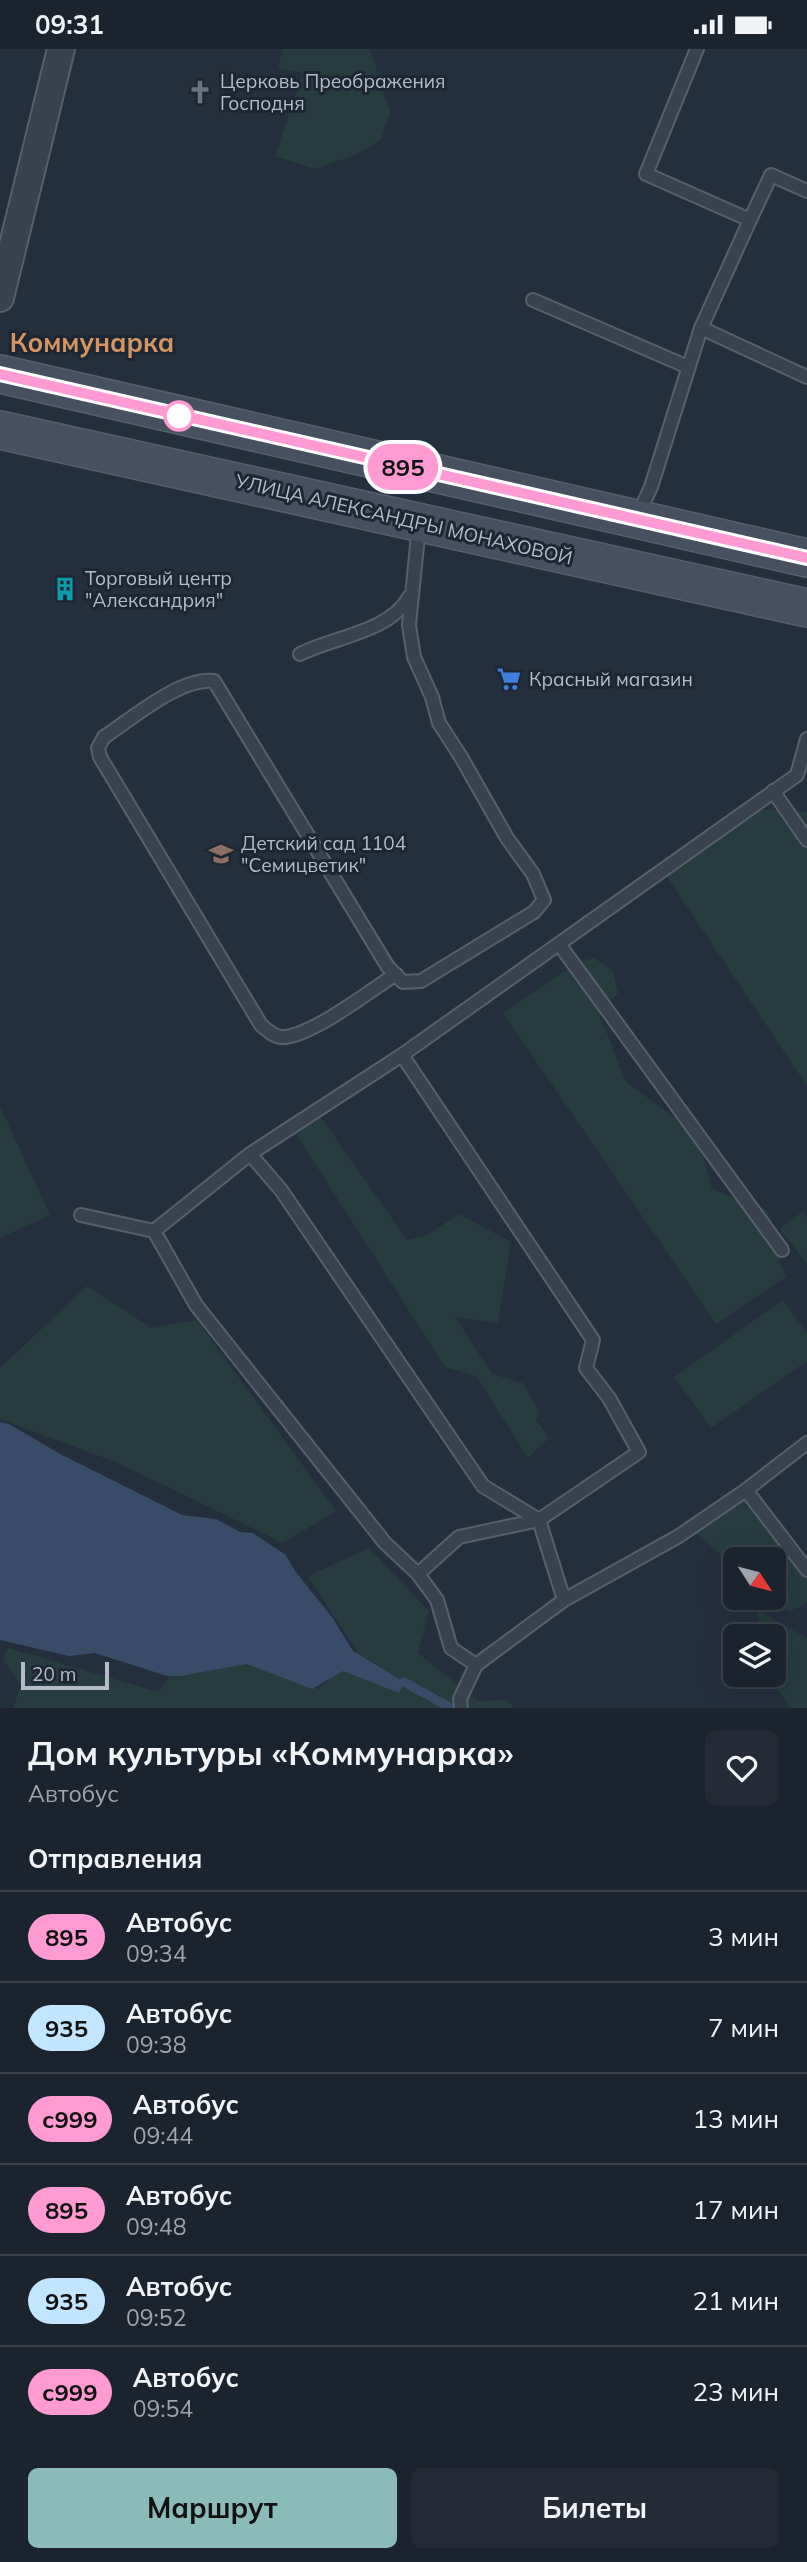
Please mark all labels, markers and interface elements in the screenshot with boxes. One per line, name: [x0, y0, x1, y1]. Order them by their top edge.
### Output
text: 09:31: [35, 8, 104, 41]
place label: Церковь Преображения Господня: [220, 69, 446, 115]
church icon: Церковь Преображения Господня: [186, 78, 214, 106]
district label: Коммунарка: [10, 326, 174, 359]
unlabelled marker: [164, 401, 194, 431]
line badge: 895: [363, 444, 443, 490]
text: 895: [381, 452, 425, 482]
street label: УЛИЦА АЛЕКСАНДРЫ МОНАХОВОЙ: [232, 468, 575, 570]
place label: Торговый центр "Александрия": [85, 566, 232, 612]
building icon: Торговый центр "Александрия": [51, 575, 79, 603]
supermarket icon: Красный магазин: [495, 665, 523, 693]
place label: Красный магазин: [529, 667, 693, 691]
place label: Детский сад 1104 "Семицветик": [241, 831, 406, 877]
school or university icon: Детский сад 1104 "Семицветик": [207, 840, 235, 868]
north arrow: [723, 1547, 786, 1610]
map controls: [723, 1547, 786, 1687]
button: layers: [723, 1624, 786, 1687]
scale bar: [21, 1659, 108, 1691]
text: 20 m: [32, 1662, 76, 1686]
button: heart: [705, 1731, 779, 1805]
text: Дом культуры «Коммунарка»: [28, 1732, 514, 1773]
text: Автобус: [28, 1779, 119, 1808]
text: Отправления: [28, 1842, 202, 1875]
text: Автобус: [126, 1906, 232, 1939]
text: 3 мин: [708, 1920, 779, 1953]
text: 895: [45, 1922, 88, 1952]
text: 09:34: [126, 1939, 186, 1968]
text: Автобус: [126, 1997, 232, 2030]
text: 7 мин: [708, 2011, 779, 2044]
text: 935: [45, 2013, 88, 2043]
text: 09:38: [126, 2030, 186, 2059]
text: Автобус: [133, 2088, 239, 2121]
text: 13 мин: [692, 2102, 779, 2135]
text: с999: [42, 2104, 98, 2134]
text: 09:44: [133, 2121, 193, 2150]
text: Автобус: [126, 2179, 232, 2212]
text: 17 мин: [692, 2193, 779, 2226]
text: 895: [45, 2195, 88, 2225]
text: 09:48: [126, 2212, 186, 2241]
text: Автобус: [126, 2270, 232, 2303]
text: 21 мин: [692, 2284, 779, 2317]
text: 935: [45, 2286, 88, 2316]
text: 09:52: [126, 2303, 186, 2332]
text: Автобус: [133, 2361, 239, 2394]
text: 23 мин: [692, 2375, 779, 2408]
text: с999: [42, 2377, 98, 2407]
text: 09:54: [133, 2394, 193, 2423]
button: Маршрут: [28, 2468, 397, 2548]
button: Билеты: [411, 2468, 779, 2548]

